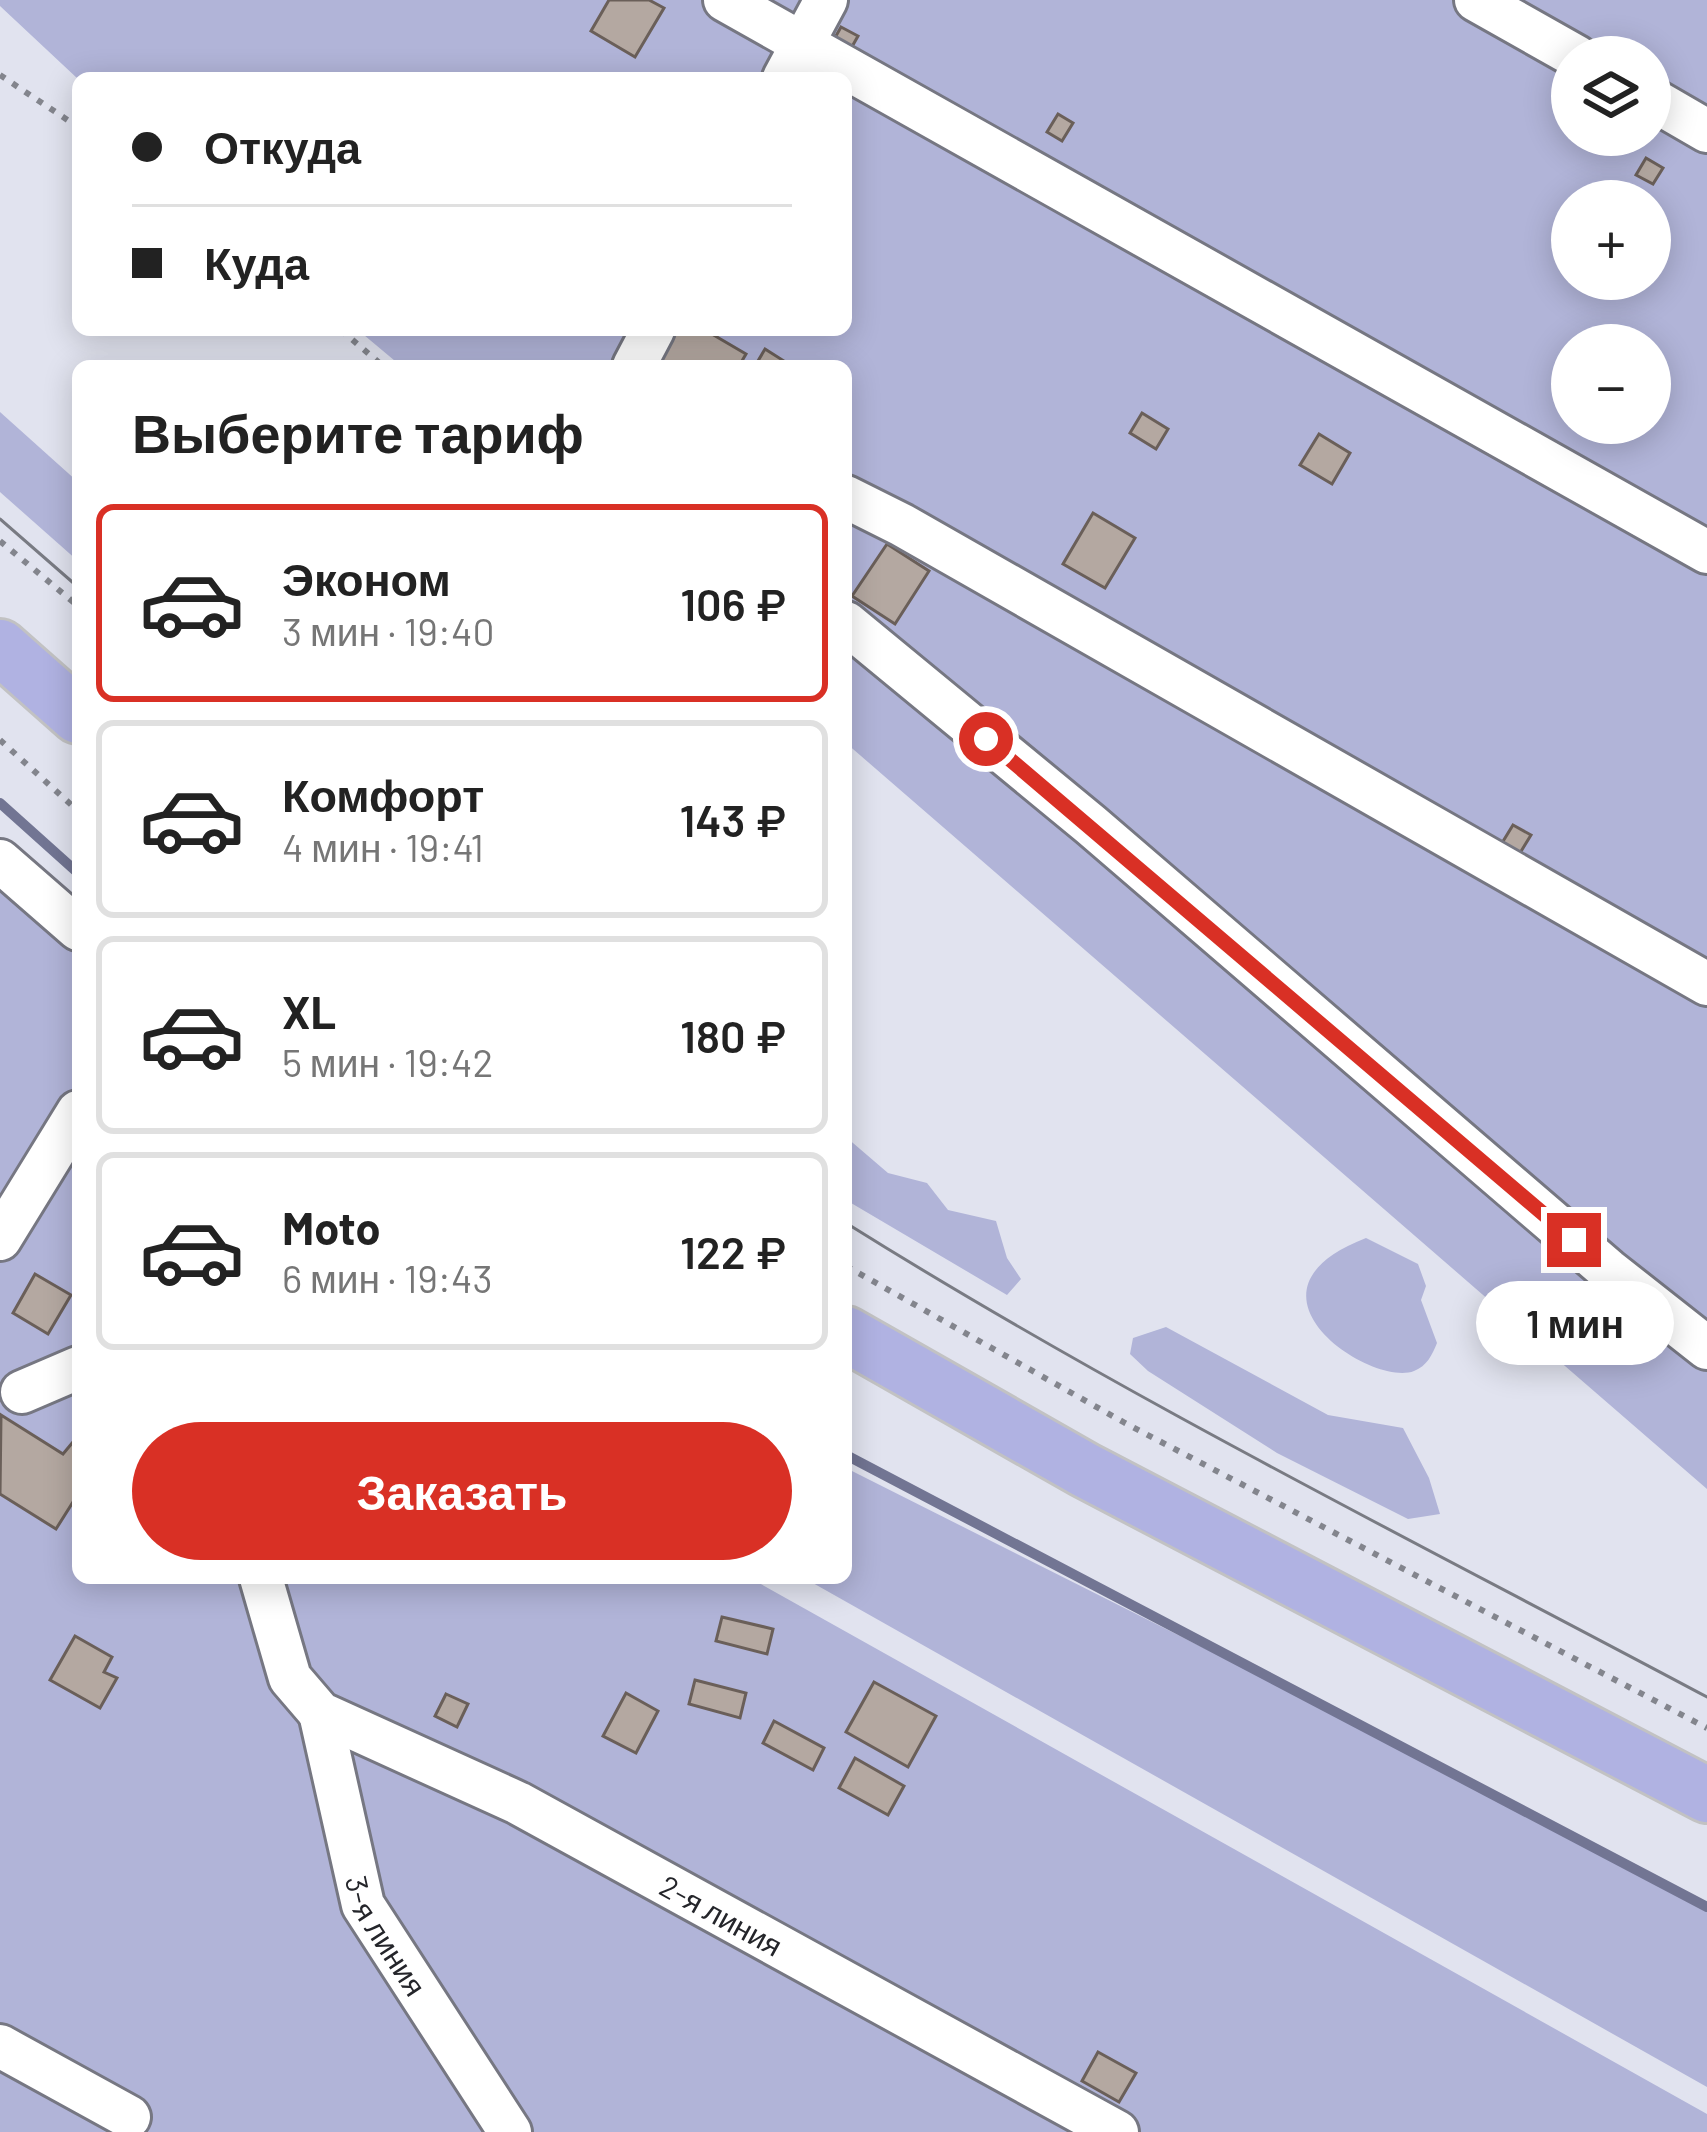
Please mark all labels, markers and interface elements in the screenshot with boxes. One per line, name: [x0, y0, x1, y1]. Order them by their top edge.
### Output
map controls: [1551, 36, 1671, 444]
button: layers: [1551, 36, 1671, 156]
text: Откуда: [204, 119, 361, 173]
button: +: [1551, 180, 1671, 300]
text: Куда: [204, 235, 309, 289]
button: −: [1551, 324, 1671, 444]
text: Выберите тариф: [132, 399, 584, 464]
icon: car: [138, 549, 246, 657]
text: Эконом: [282, 551, 451, 605]
text: 106 ₽: [680, 576, 786, 630]
text: 3 мин · 19:40: [282, 607, 495, 654]
route start: [959, 712, 1013, 766]
icon: car: [138, 765, 246, 873]
text: Комфорт: [282, 767, 484, 821]
text: 143 ₽: [679, 792, 786, 846]
text: 4 мин · 19:41: [282, 823, 484, 870]
icon: car: [138, 981, 246, 1089]
text: XL: [282, 984, 336, 1038]
text: 180 ₽: [680, 1008, 786, 1062]
text: 5 мин · 19:42: [282, 1038, 493, 1085]
icon: car: [138, 1197, 246, 1305]
text: Moto: [282, 1200, 380, 1254]
route end: [1547, 1213, 1601, 1267]
text: 122 ₽: [680, 1224, 786, 1278]
text: 6 мин · 19:43: [282, 1254, 493, 1301]
callout: 1 мин: [1475, 1282, 1673, 1366]
text: 1 мин: [1526, 1299, 1624, 1346]
button: Заказать: [132, 1422, 792, 1560]
street label: 2-я линия: [654, 1867, 789, 1963]
street label: 3-я линия: [339, 1872, 435, 2002]

